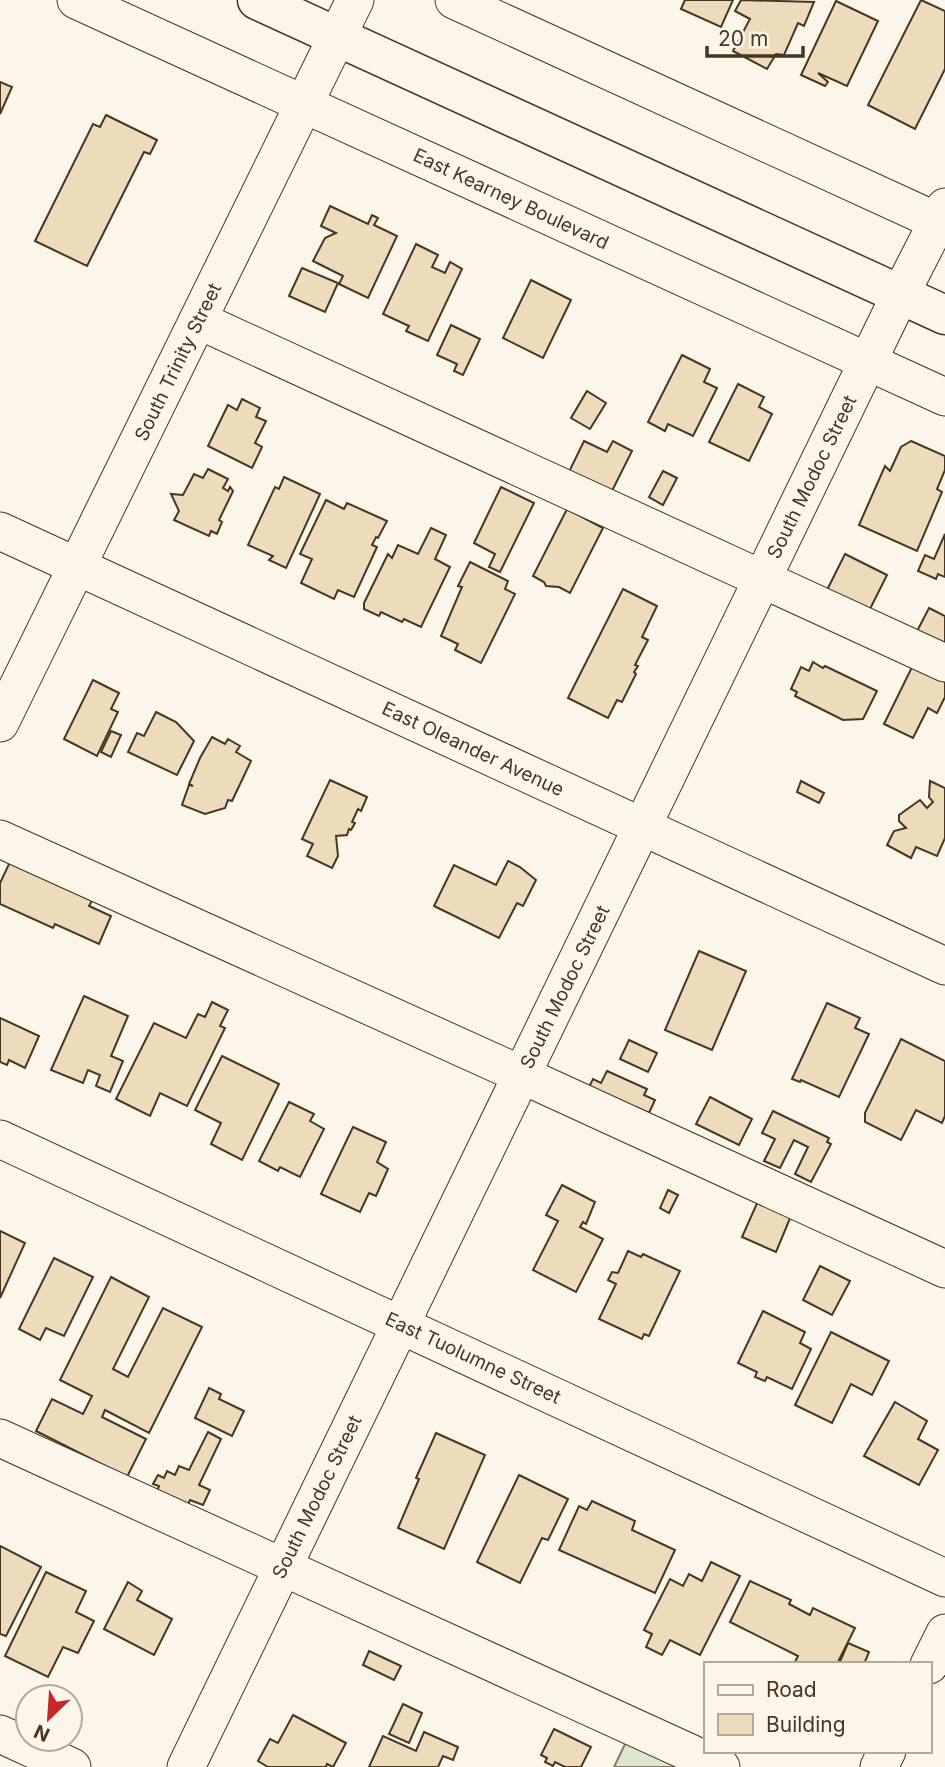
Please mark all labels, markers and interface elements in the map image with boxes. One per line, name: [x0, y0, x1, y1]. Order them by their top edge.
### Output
scale bar: [707, 14, 803, 58]
text: 20 m: [718, 26, 768, 51]
street label: East Kearney Boulevard: [410, 144, 612, 254]
street label: South Trinity Street: [130, 279, 226, 445]
street label: South Modoc Street: [762, 392, 862, 562]
street label: East Oleander Avenue: [378, 697, 568, 801]
street label: South Modoc Street: [515, 902, 615, 1072]
street label: East Tuolumne Street: [382, 1307, 564, 1409]
street label: South Modoc Street: [267, 1412, 367, 1582]
legend: [704, 1662, 931, 1753]
text: Road: [766, 1677, 817, 1702]
north arrow: [14, 1683, 84, 1753]
text: Building: [766, 1712, 846, 1737]
text: N: [31, 1719, 53, 1746]

